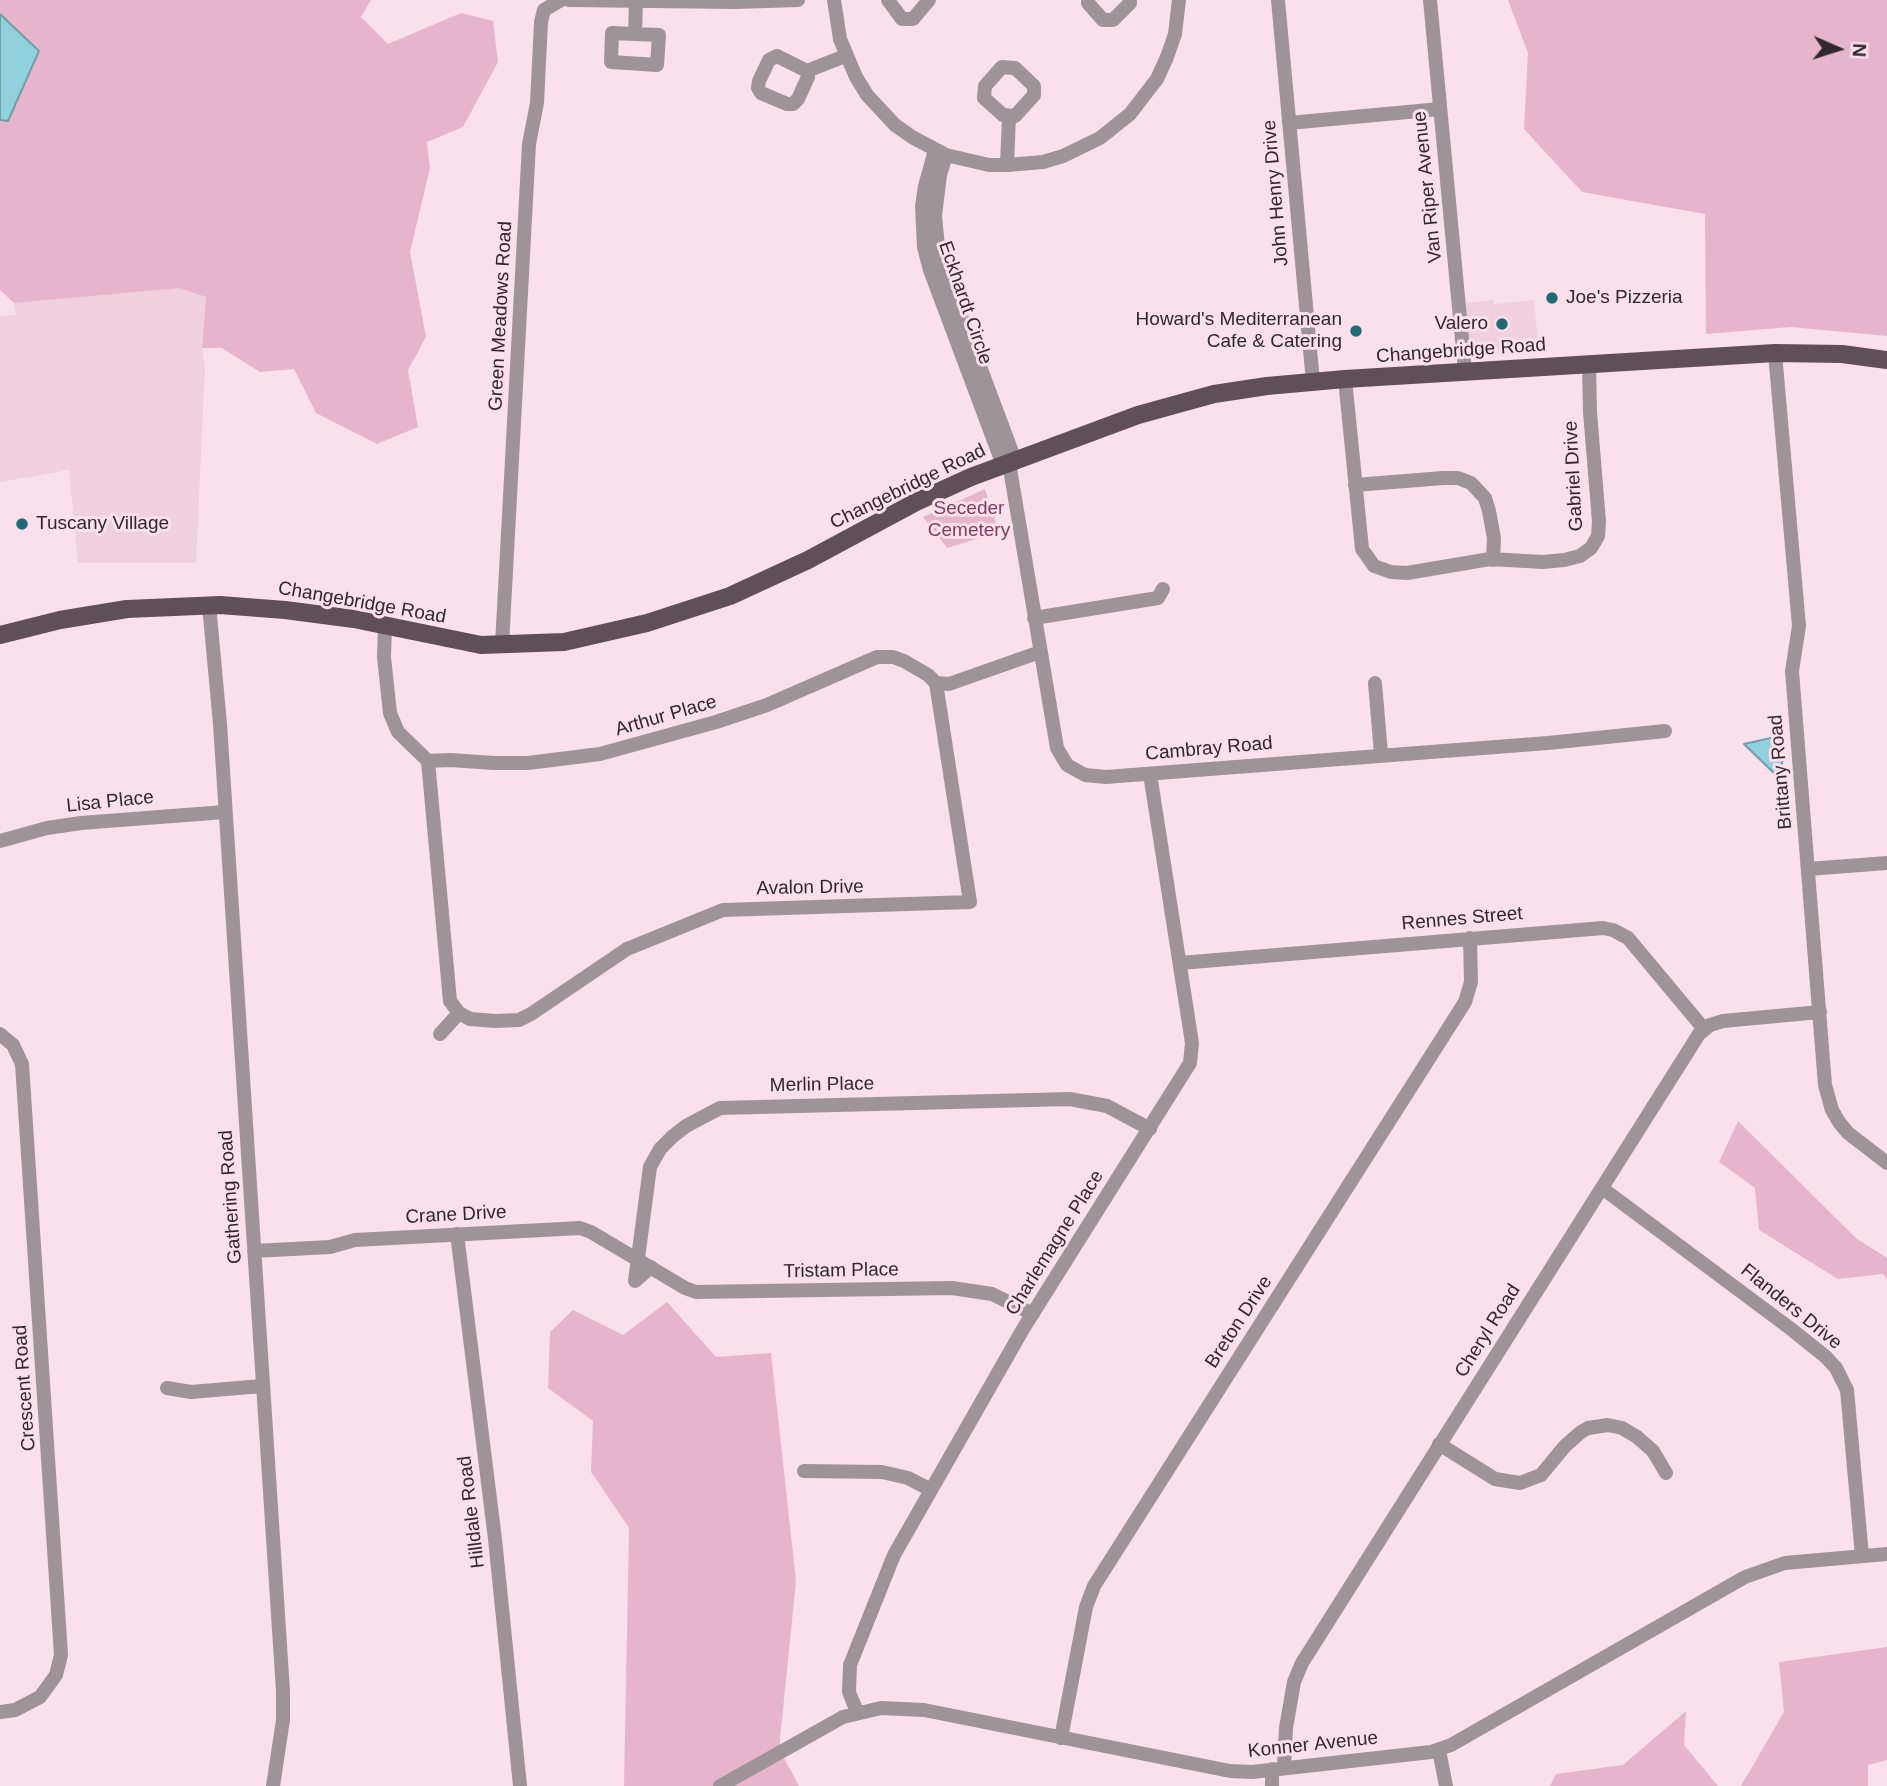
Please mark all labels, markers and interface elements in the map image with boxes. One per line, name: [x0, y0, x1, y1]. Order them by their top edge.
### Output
north arrow: [1803, 14, 1873, 84]
text: N: [1849, 43, 1870, 58]
street label: Van Riper Avenue: [1409, 110, 1447, 264]
street label: John Henry Drive: [1258, 119, 1294, 267]
street label: Green Meadows Road: [485, 220, 517, 412]
street label: Eckhardt Circle: [933, 238, 997, 368]
place label: Joe's Pizzeria: [1566, 287, 1683, 309]
marker: Joe's Pizzeria: [1544, 290, 1560, 306]
place label: Howard's Mediterranean Cafe & Catering: [1136, 309, 1342, 353]
place label: Valero: [1434, 313, 1488, 335]
marker: Valero: [1494, 316, 1510, 332]
marker: Howard's Mediterranean Cafe & Catering: [1348, 323, 1364, 339]
street label: Changebridge Road: [1375, 334, 1547, 368]
street label: Gabriel Drive: [1560, 420, 1588, 532]
street label: Changebridge Road: [827, 439, 989, 535]
park label: Seceder Cemetery: [928, 498, 1010, 542]
place label: Tuscany Village: [36, 513, 169, 535]
marker: Tuscany Village: [14, 516, 30, 532]
street label: Changebridge Road: [276, 577, 448, 629]
street label: Arthur Place: [613, 691, 719, 741]
street label: Brittany Road: [1765, 714, 1797, 830]
street label: Cambray Road: [1144, 732, 1274, 766]
street label: Lisa Place: [65, 786, 155, 818]
street label: Avalon Drive: [756, 876, 864, 900]
street label: Rennes Street: [1401, 902, 1523, 936]
street label: Merlin Place: [770, 1073, 874, 1097]
street label: Gathering Road: [215, 1129, 247, 1265]
street label: Charlemagne Place: [1001, 1166, 1109, 1320]
street label: Crane Drive: [405, 1201, 507, 1229]
street label: Tristam Place: [783, 1259, 899, 1283]
street label: Flanders Drive: [1736, 1259, 1846, 1355]
street label: Breton Drive: [1201, 1272, 1277, 1372]
street label: Cheryl Road: [1450, 1280, 1526, 1382]
street label: Crescent Road: [9, 1324, 41, 1452]
street label: Hilldale Road: [454, 1455, 490, 1569]
street label: Konner Avenue: [1247, 1727, 1379, 1763]

